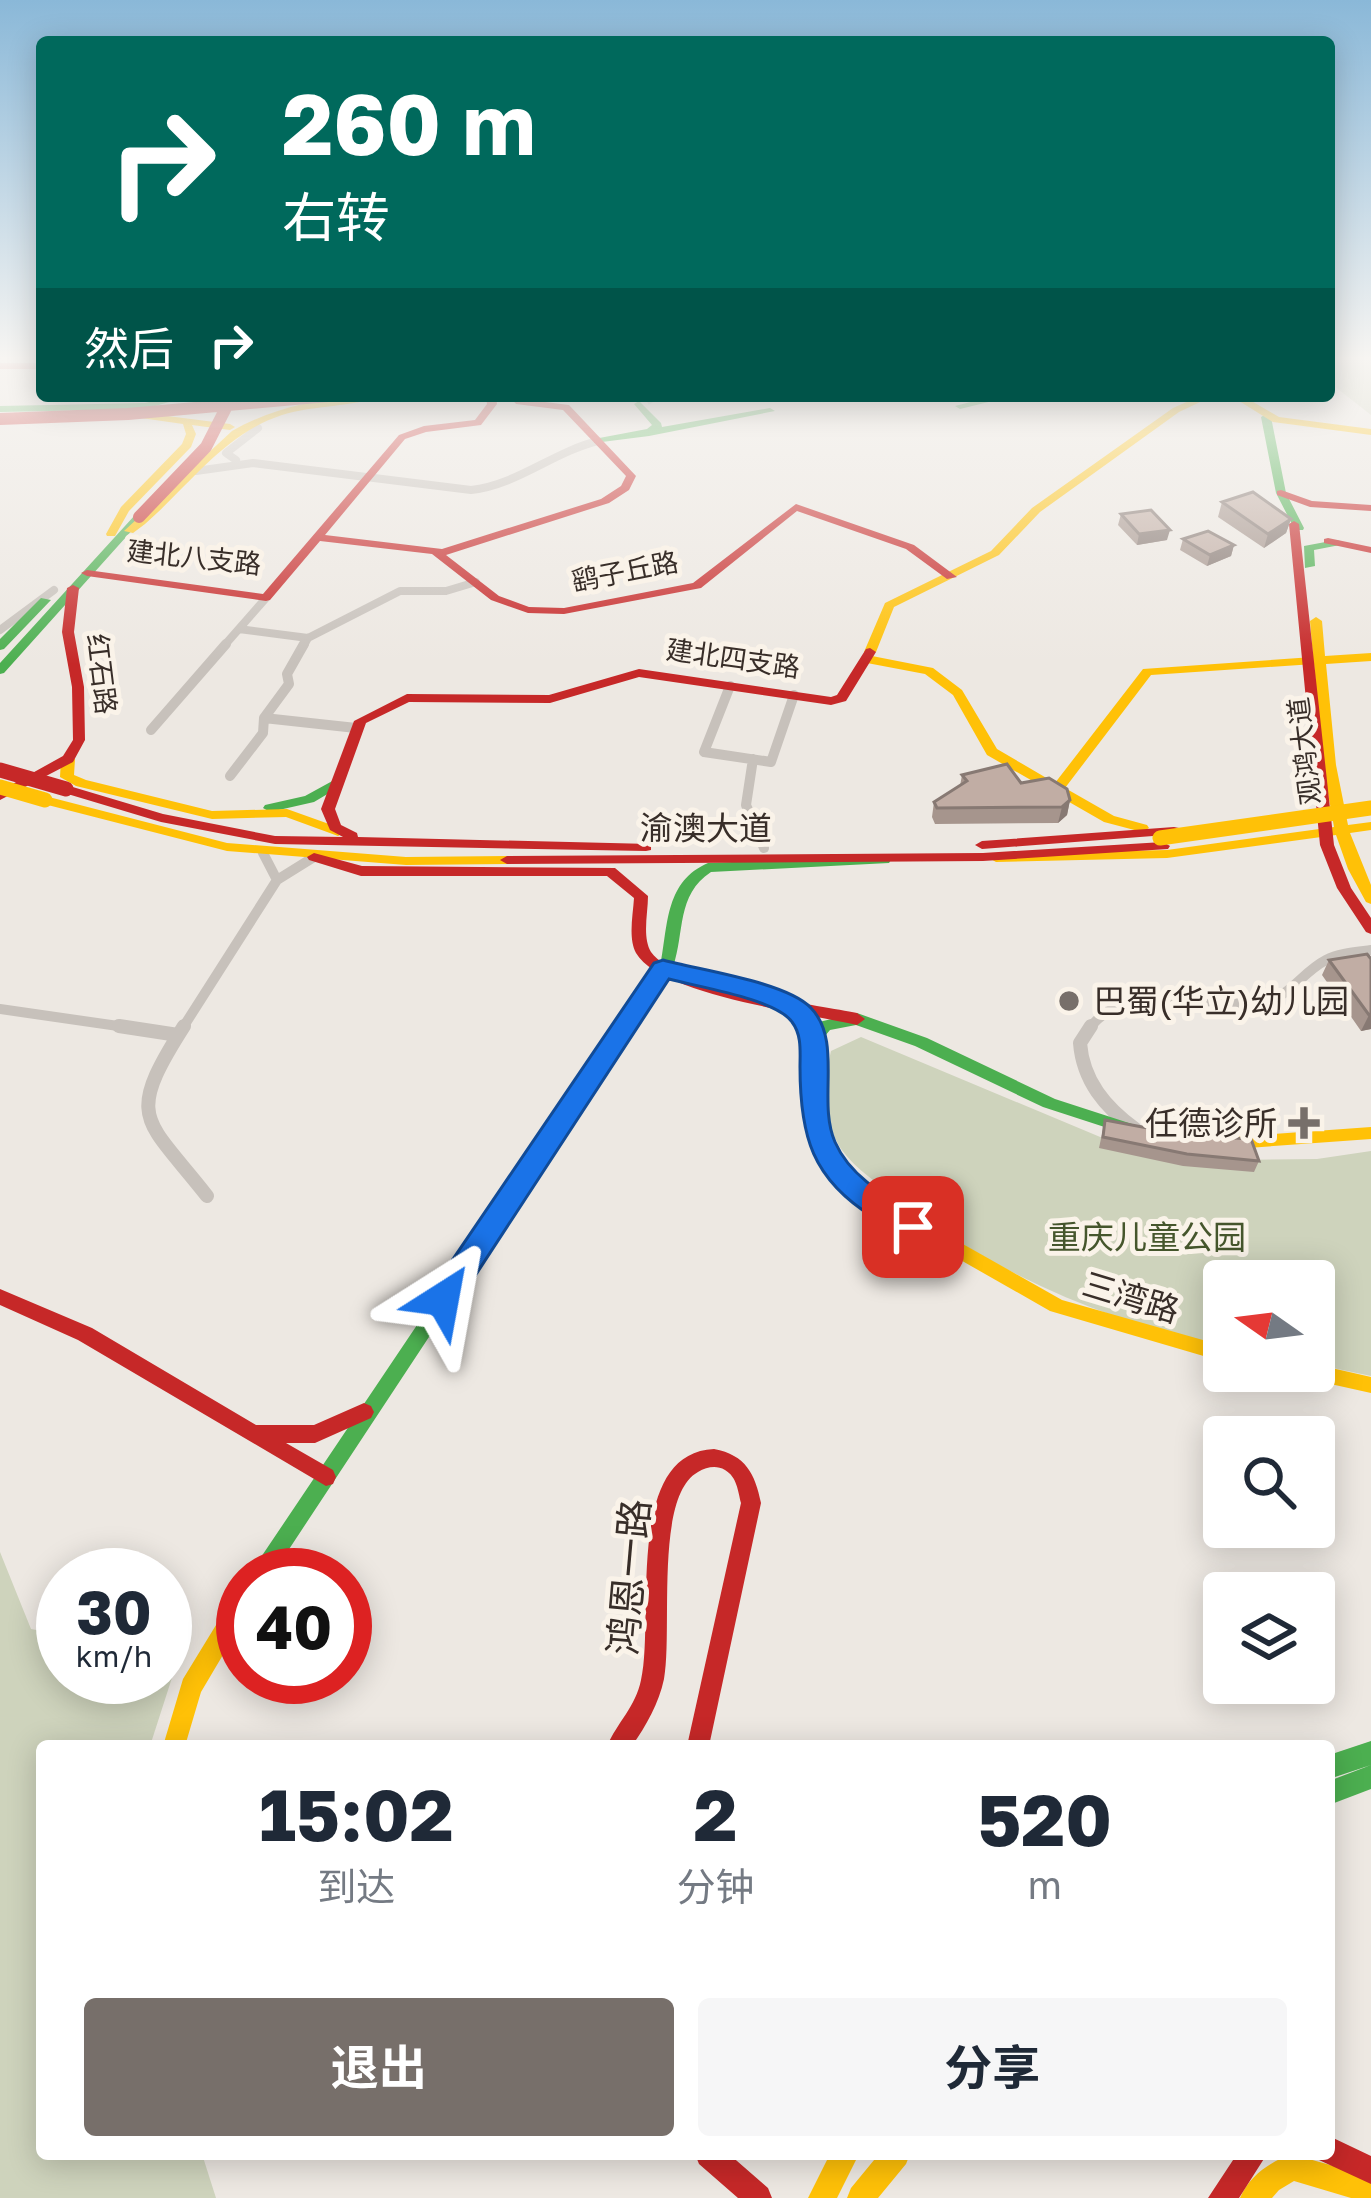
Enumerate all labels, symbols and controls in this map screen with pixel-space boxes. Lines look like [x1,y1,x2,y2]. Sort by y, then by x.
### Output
text: 260 m [282,73,536,173]
icon: right [84,84,240,240]
text: 右转 [282,184,390,249]
icon: right [198,312,264,378]
text: 然后 [84,321,174,375]
street label: 建北八支路 [125,534,263,580]
street label: 鹞子丘路 [569,545,681,597]
street label: 红石路 [81,632,123,716]
street label: 建北四支路 [664,633,802,683]
street label: 观鸿大道 [1282,696,1326,807]
street label: 渝澳大道 [640,808,772,847]
place label: 巴蜀(华立)幼儿园 [1093,981,1349,1020]
marker: 巴蜀(华立)幼儿园 [1056,988,1082,1014]
place label: 任德诊所 [1145,1103,1277,1142]
marker: 任德诊所 [1288,1107,1320,1139]
pin [862,1176,964,1278]
icon: arrive [880,1194,946,1260]
park label: 重庆儿童公园 [1048,1217,1246,1256]
position arrow [380,1236,506,1362]
north arrow [1203,1260,1335,1392]
map controls [1203,1260,1335,1704]
street label: 三湾路 [1078,1263,1184,1330]
button: search [1203,1416,1335,1548]
street label: 鸿恩一路 [598,1497,659,1657]
speed limit sign: 40 [216,1548,372,1704]
button: layers [1203,1572,1335,1704]
text: 30 [76,1575,152,1647]
text: km/h [76,1638,152,1674]
text: 15:02 [259,1770,454,1857]
text: 2 [694,1770,738,1857]
text: 520 [977,1775,1112,1862]
text: m [1028,1861,1062,1908]
text: 到达 [317,1863,395,1910]
text: 分钟 [677,1863,755,1910]
button: 退出 [84,1998,674,2136]
button: 分享 [698,1998,1287,2136]

